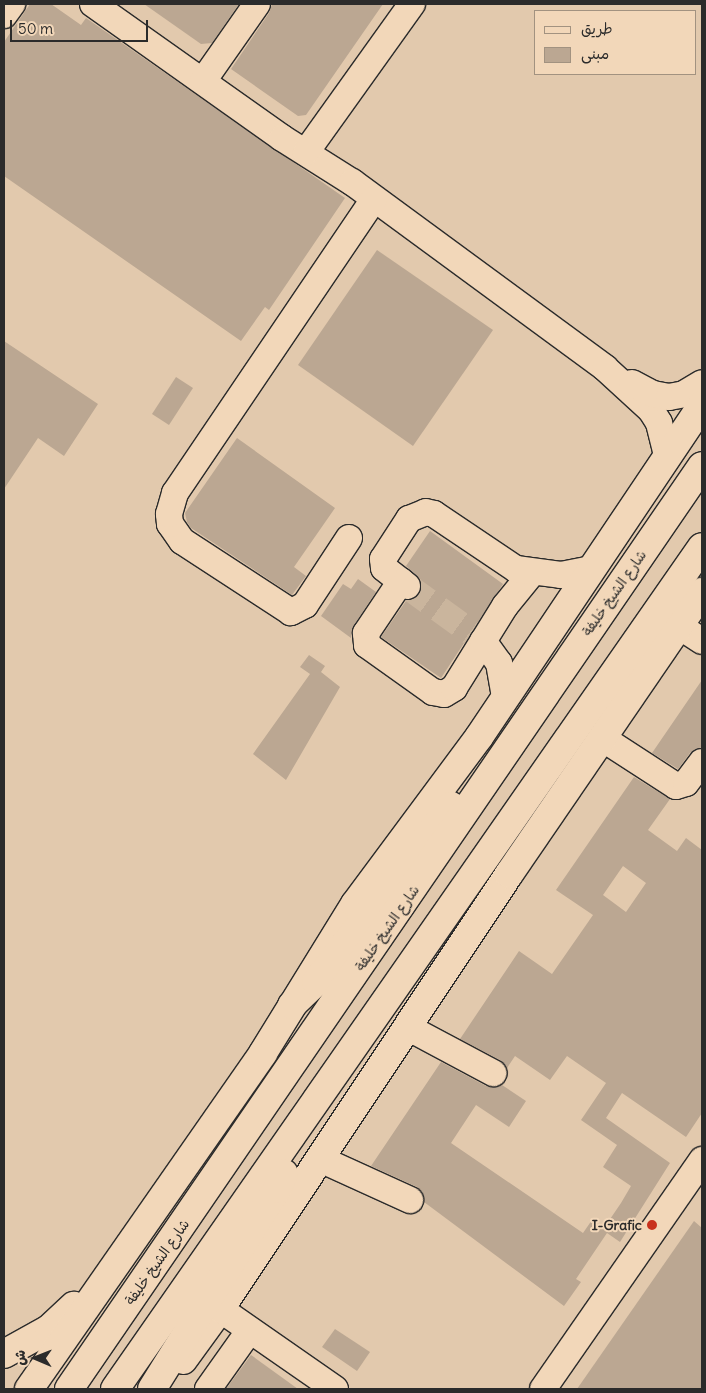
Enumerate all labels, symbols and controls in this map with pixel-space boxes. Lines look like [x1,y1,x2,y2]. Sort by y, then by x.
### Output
scale bar [12,10,150,42]
legend [534,10,696,75]
text: 50 m [18,19,53,38]
text: طريق [581,19,613,38]
text: مبنى [581,44,609,63]
street label: شارع الشيخ خليفة [578,547,650,639]
street label: شارع الشيخ خليفة [351,882,423,974]
street label: شارع الشيخ خليفة [121,1216,193,1308]
place label: I-Grafic [592,1217,642,1233]
marker: I-Grafic [646,1219,658,1231]
north arrow [10,1333,60,1383]
text: ش [11,1350,29,1366]

